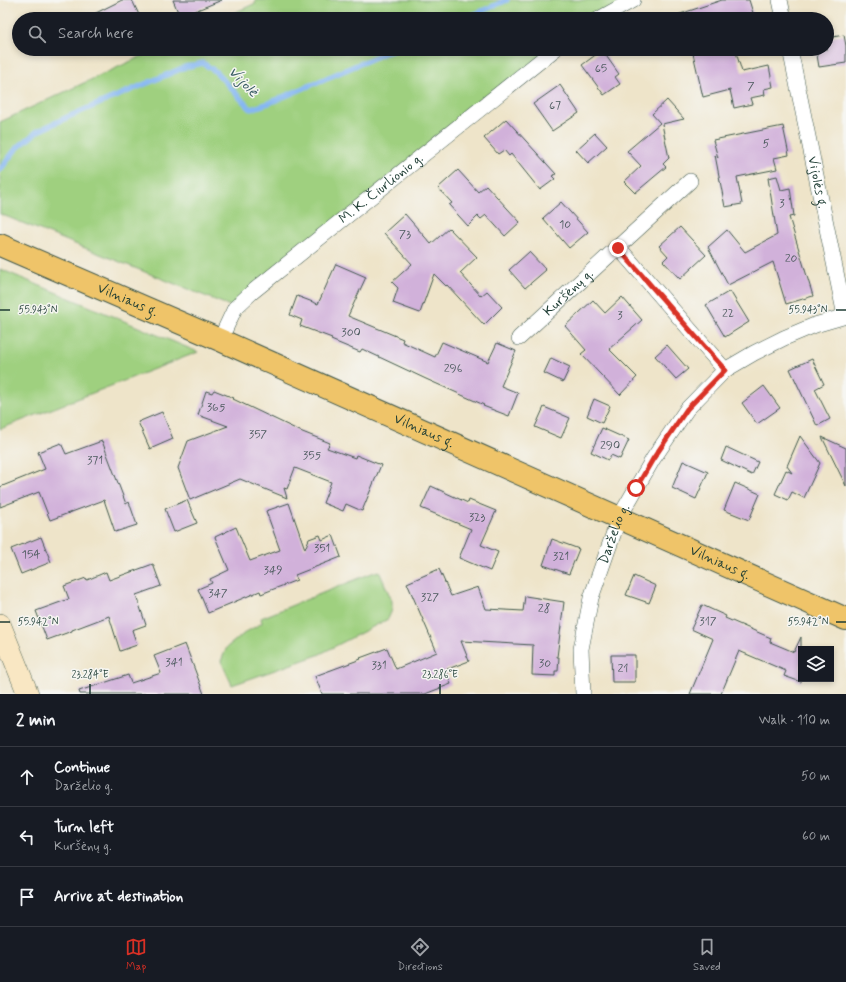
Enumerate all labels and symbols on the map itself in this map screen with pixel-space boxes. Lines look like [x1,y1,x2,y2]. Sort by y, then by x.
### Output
house number: 65 [595,61,607,77]
water label: Vijolė [223,62,263,102]
house number: 7 [747,79,755,95]
house number: 67 [549,98,561,114]
house number: 5 [762,136,770,152]
street label: M. K. Čiurlionio g. [335,149,427,228]
street label: Vijolės g. [803,155,832,210]
house number: 3 [779,196,785,212]
house number: 10 [559,217,571,233]
house number: 73 [399,227,411,243]
route end [609,239,627,257]
house number: 20 [785,251,798,267]
street label: Kuršėnų g. [539,265,597,320]
street label: Vilniaus g. [95,279,161,322]
text: 55.943°N [19,303,58,317]
text: 55.943°N [789,303,828,317]
house number: 22 [722,306,734,322]
house number: 3 [617,308,623,324]
house number: 300 [341,325,361,341]
house number: 296 [444,361,463,377]
house number: 365 [207,400,226,416]
street label: Vilniaus g. [391,410,457,453]
house number: 357 [249,427,268,443]
house number: 290 [600,438,620,454]
house number: 355 [303,448,322,464]
house number: 371 [87,453,103,469]
route start [627,479,645,497]
street label: Darželio g. [594,500,634,567]
house number: 323 [469,510,485,526]
house number: 351 [314,541,330,557]
street label: Vilniaus g. [687,542,753,585]
house number: 154 [22,547,40,563]
house number: 321 [553,549,569,565]
house number: 349 [263,563,283,579]
house number: 347 [208,586,228,602]
house number: 327 [421,590,440,606]
house number: 28 [538,601,550,617]
house number: 317 [699,614,717,630]
text: 55.942°N [18,615,59,629]
text: 55.942°N [788,615,829,629]
house number: 341 [165,655,183,671]
house number: 30 [539,656,551,672]
house number: 331 [371,658,387,674]
house number: 21 [617,661,629,677]
text: 23.284°E [72,668,109,682]
text: 23.286°E [422,668,458,682]

